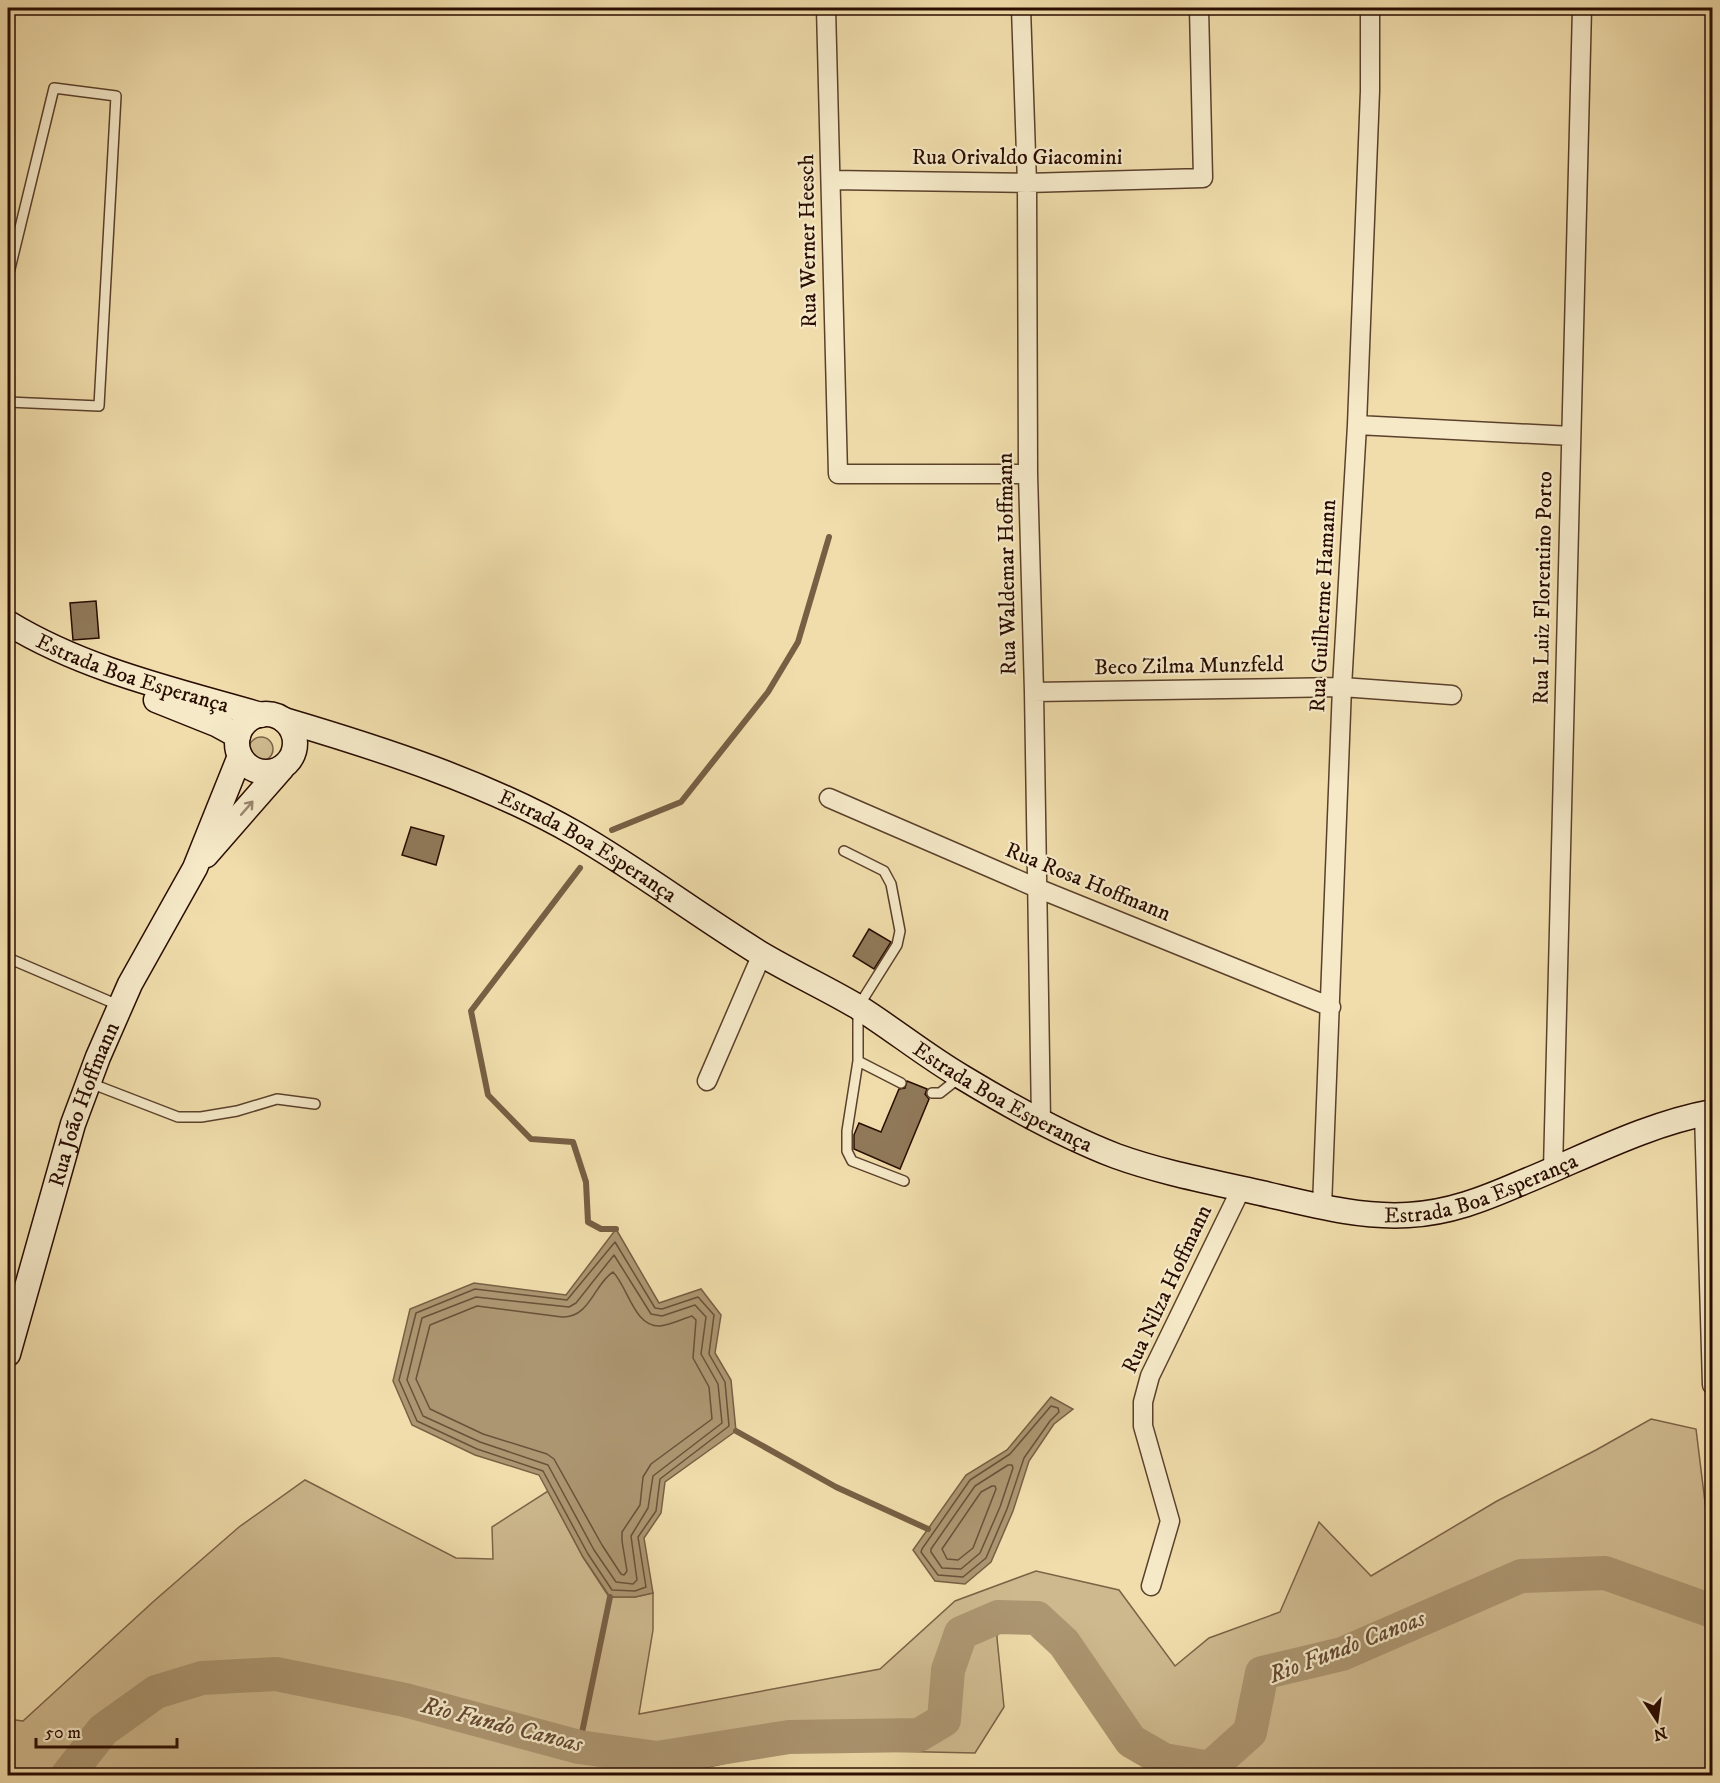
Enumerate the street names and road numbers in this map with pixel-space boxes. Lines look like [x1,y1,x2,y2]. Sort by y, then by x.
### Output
street label: Rua Orivaldo Giacomini [912,144,1122,171]
street label: Rua Werner Heesch [793,153,823,328]
street label: Rua Waldemar Hoffmann [992,452,1022,676]
street label: Rua Luiz Florentino Porto [1527,471,1559,705]
street label: Rua Guilherme Hamann [1304,498,1342,713]
street label: Estrada Boa Esperança [32,627,233,719]
street label: Beco Zilma Munzfeld [1094,651,1284,681]
street label: Estrada Boa Esperança [494,783,683,909]
street label: Rua Rosa Hoffmann [1001,837,1175,928]
street label: Rua João Hoffmann [42,1017,125,1190]
street label: Estrada Boa Esperança [908,1035,1097,1158]
street label: Estrada Boa Esperança [1384,1147,1582,1229]
street label: Rua Nilza Hoffmann [1116,1200,1218,1377]

